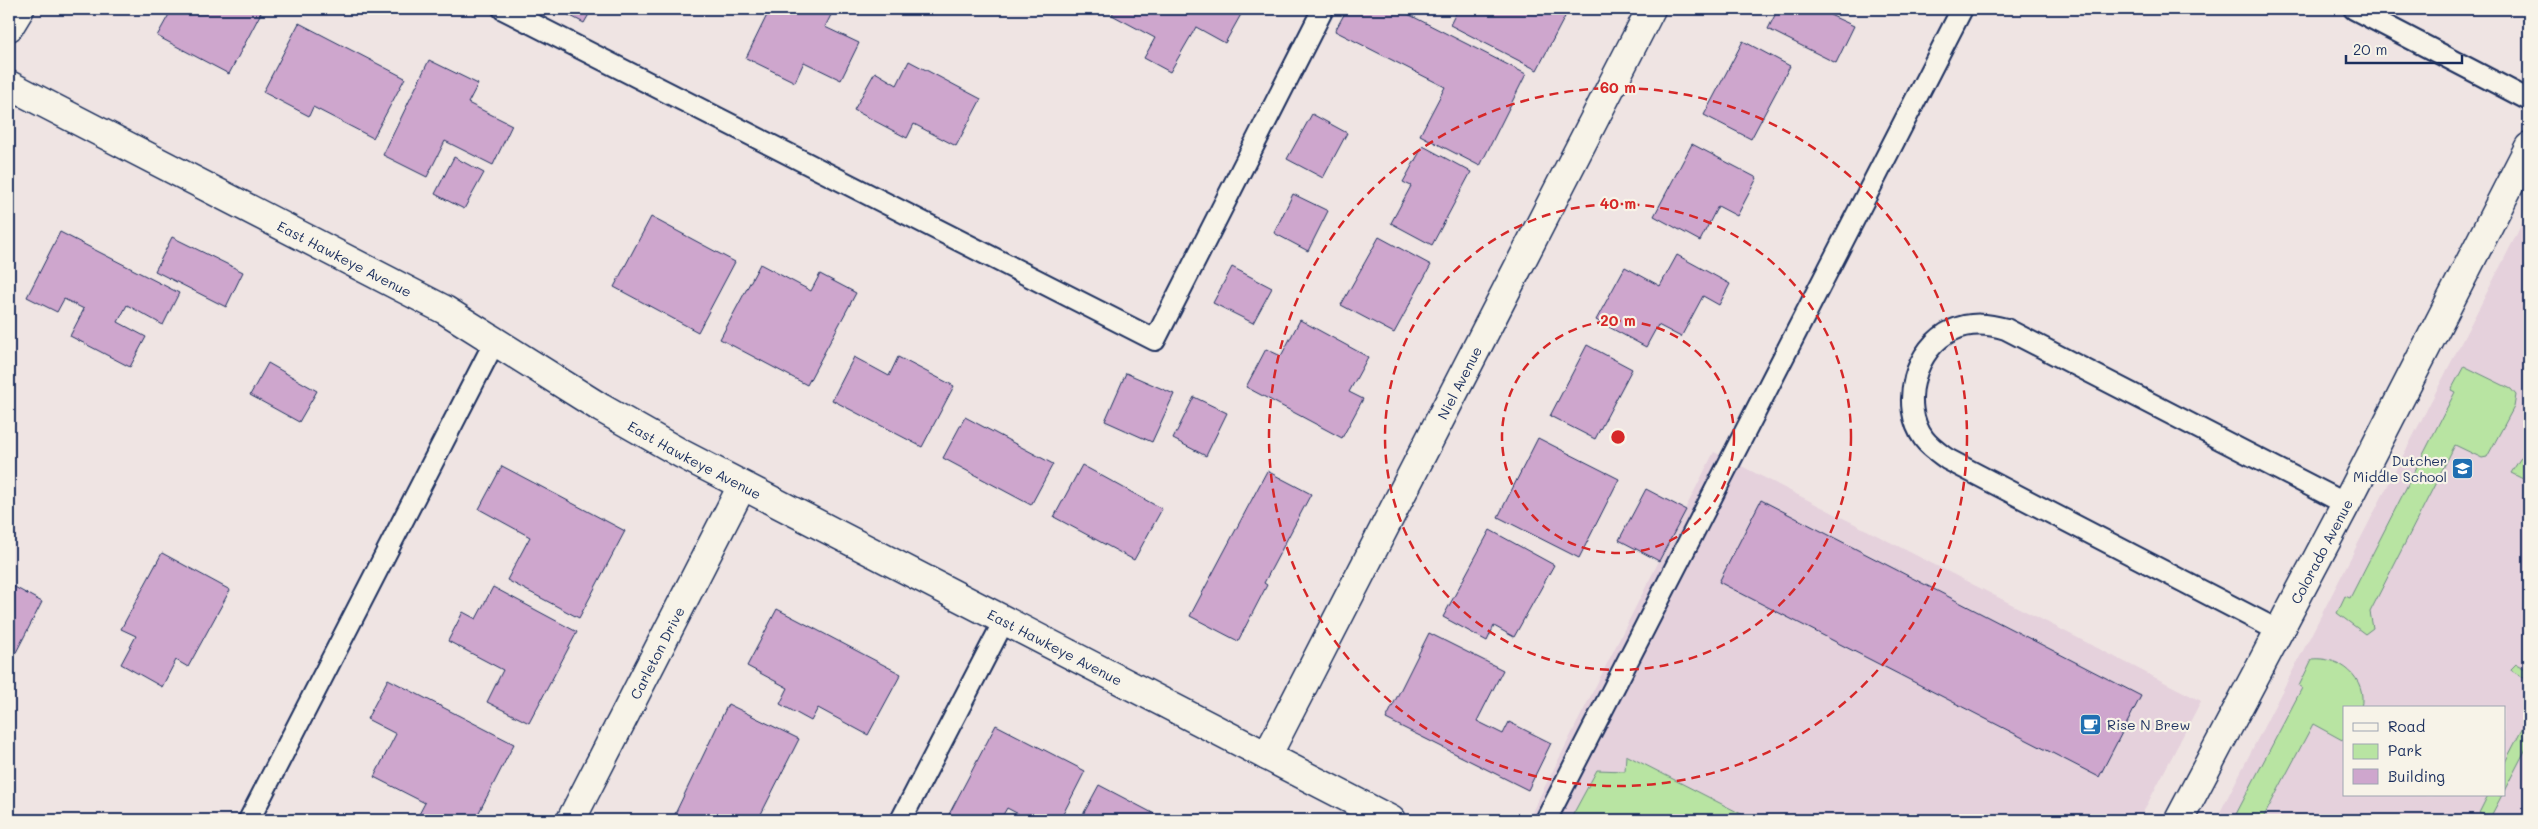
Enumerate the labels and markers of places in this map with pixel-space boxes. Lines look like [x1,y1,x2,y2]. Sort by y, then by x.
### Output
centre of rings [1609,428,1627,446]
place label: Dutcher Middle School [2353,451,2447,486]
school or university icon: Dutcher Middle School [2451,456,2475,480]
cafe icon: Rise N Brew [2079,712,2103,736]
place label: Rise N Brew [2107,715,2190,734]

